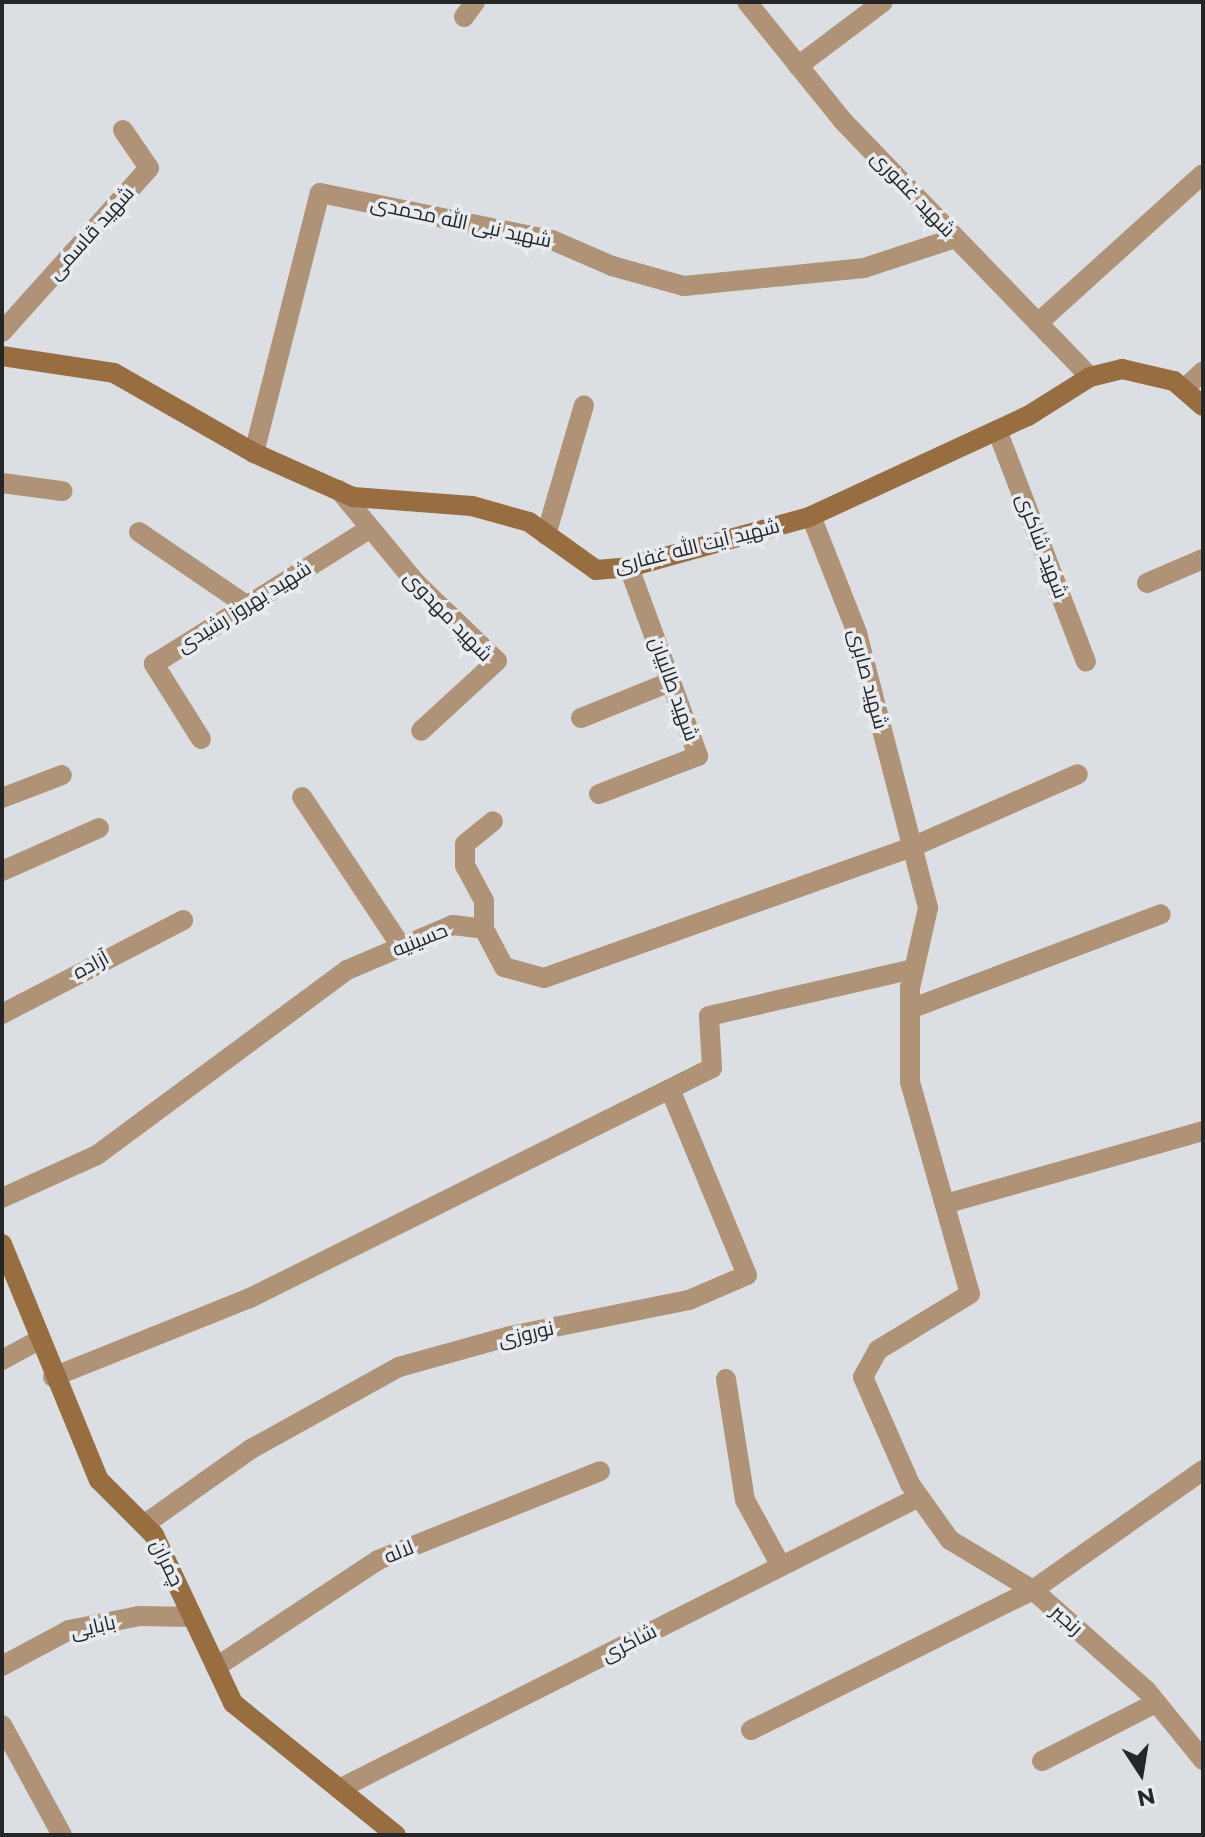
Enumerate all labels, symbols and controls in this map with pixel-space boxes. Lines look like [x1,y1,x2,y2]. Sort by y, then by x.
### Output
street label: شهید غفوری [866,146,960,242]
street label: شهید قاسمی [43,181,139,285]
street label: شهید نبی الله محمدی [368,191,554,253]
street label: شهید شاکری [1011,490,1073,602]
street label: شهید آیت الله غفاری [612,514,782,578]
street label: شهید بهروز رشیدی [172,556,316,658]
street label: شهید مهدوی [399,566,497,666]
street label: شهید صابری [843,626,893,732]
street label: شهید طالبیان [644,634,704,744]
street label: حسینیه [389,918,451,962]
street label: آزاده [69,946,113,984]
street label: نوروزی [496,1316,556,1352]
street label: لاله [381,1535,417,1569]
street label: چمران [145,1536,189,1590]
street label: رنجبر [1046,1600,1088,1640]
street label: بابایی [68,1610,118,1644]
street label: شاکری [597,1619,661,1667]
north arrow [1101,1733,1181,1813]
text: N [1135,1782,1158,1812]

